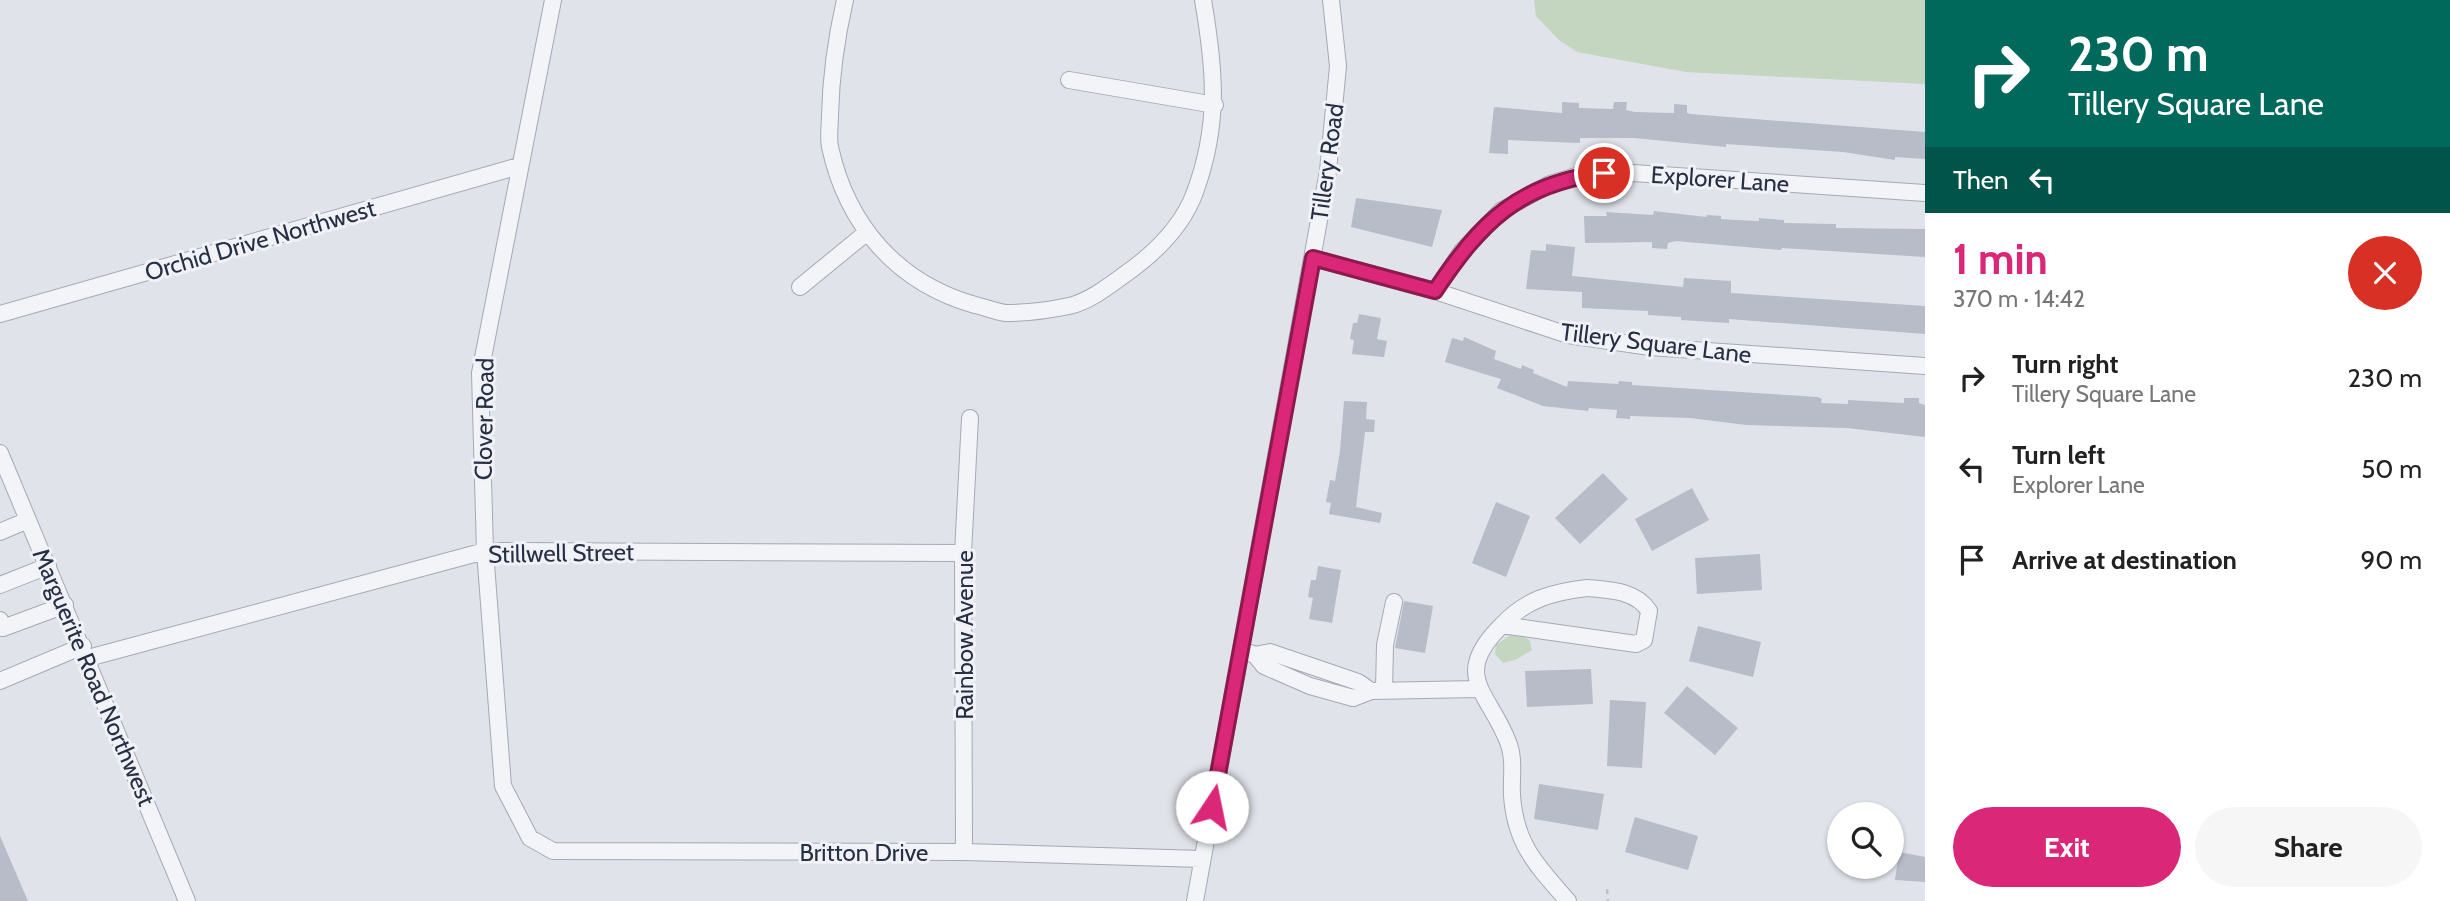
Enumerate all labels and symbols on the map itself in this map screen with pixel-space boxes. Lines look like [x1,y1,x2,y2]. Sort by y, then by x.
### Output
street label: Tillery Road [1304,101,1350,223]
pin [1574,143,1634,203]
street label: Explorer Lane [1650,160,1790,198]
street label: Orchid Drive Northwest [141,193,379,287]
street label: Tillery Square Lane [1559,317,1753,369]
street label: Clover Road [468,358,500,480]
street label: Stillwell Street [488,537,634,569]
street label: Marguerite Road Northwest [27,544,161,810]
street label: Rainbow Avenue [950,550,979,720]
position arrow [1175,770,1249,844]
street label: Britton Drive [800,838,928,867]

